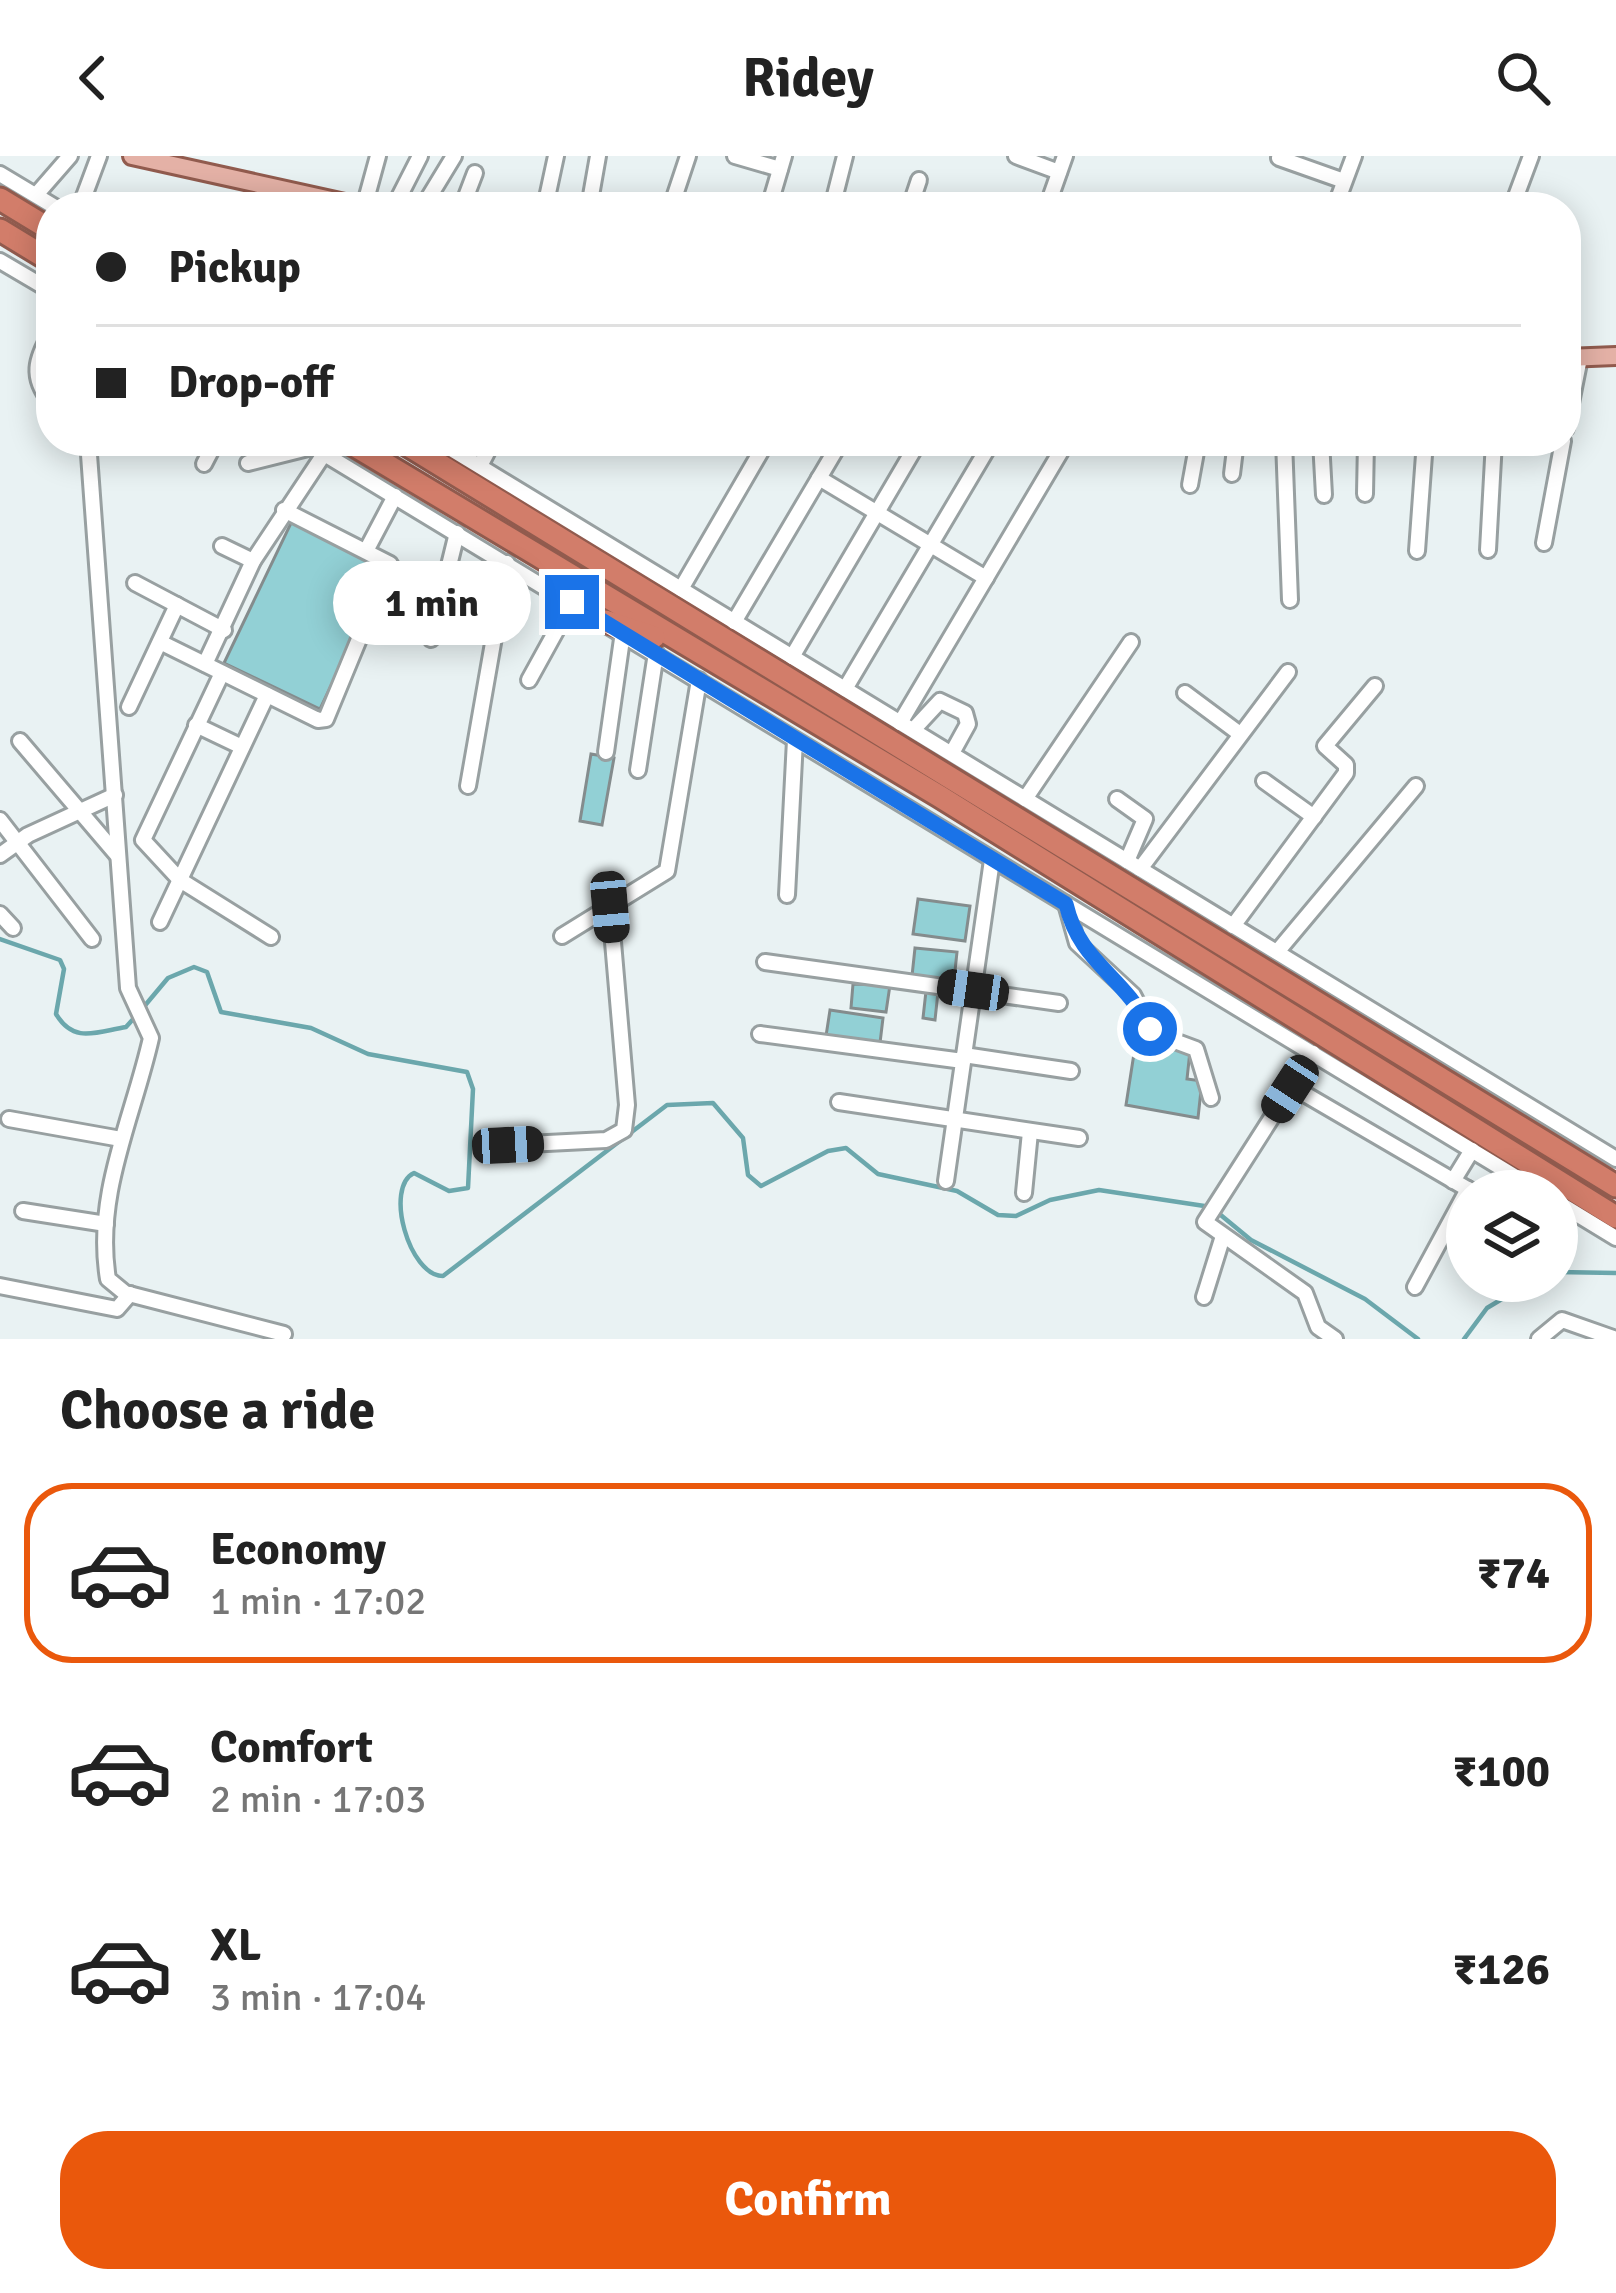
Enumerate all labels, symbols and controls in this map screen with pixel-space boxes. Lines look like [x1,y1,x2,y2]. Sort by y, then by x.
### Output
icon: back [60,45,126,111]
text: Ridey [742,45,874,112]
icon: search [1490,45,1556,111]
text: Pickup [168,240,301,295]
text: Drop-off [168,355,333,410]
callout: 1 min [332,560,530,644]
route end [545,575,599,629]
text: 1 min [385,579,479,627]
car [589,870,631,944]
car [935,967,1011,1013]
route start [1123,1002,1177,1056]
car [1255,1049,1325,1129]
car [471,1125,545,1165]
map controls [1446,1170,1578,1302]
button: layers [1446,1170,1578,1302]
text: Choose a ride [60,1377,375,1444]
icon: car [66,1519,174,1627]
text: Economy [210,1522,386,1577]
text: ₹74 [1477,1546,1550,1601]
text: 1 min · 17:02 [210,1577,426,1625]
icon: car [66,1717,174,1825]
text: Comfort [210,1720,373,1775]
text: ₹100 [1453,1744,1550,1799]
text: 2 min · 17:03 [210,1775,426,1823]
icon: car [66,1915,174,2023]
text: XL [210,1918,261,1973]
text: ₹126 [1453,1942,1550,1997]
text: 3 min · 17:04 [210,1973,426,2021]
button: Confirm [60,2131,1556,2269]

